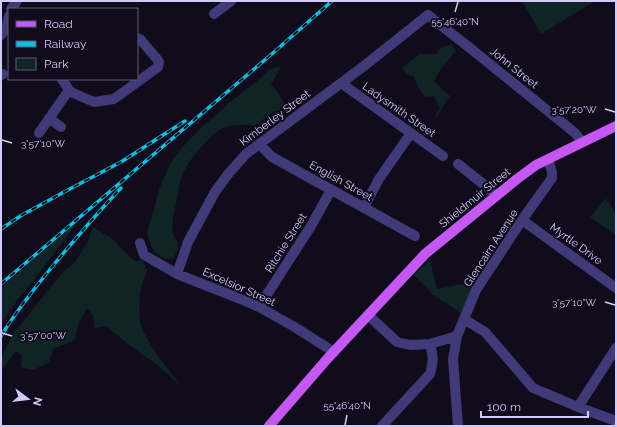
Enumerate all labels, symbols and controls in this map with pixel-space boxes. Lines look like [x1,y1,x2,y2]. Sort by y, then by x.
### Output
legend [8,8,138,80]
text: 55°46'40"N [431,16,479,27]
text: Road [44,17,73,31]
text: Railway [44,37,87,51]
street label: John Street [487,45,541,91]
text: Park [44,57,69,71]
street label: Ladysmith Street [360,80,438,140]
street label: Kimberley Street [237,87,313,149]
text: 3°57'20"W [552,104,597,115]
text: 3°57'10"W [21,138,66,149]
street label: English Street [307,158,375,204]
street label: Shieldmuir Street [437,165,513,231]
street label: Glencairn Avenue [461,206,521,289]
street label: Ritchie Street [263,211,310,275]
street label: Myrtle Drive [547,221,605,268]
street label: Excelsior Street [200,265,278,309]
text: 3°57'10"W [552,297,597,308]
text: 3°57'00"W [20,330,66,341]
north arrow [8,379,48,419]
scale bar [481,393,588,419]
text: N [30,396,45,407]
text: 55°46'40"N [323,400,371,411]
text: 100 m [487,400,521,414]

